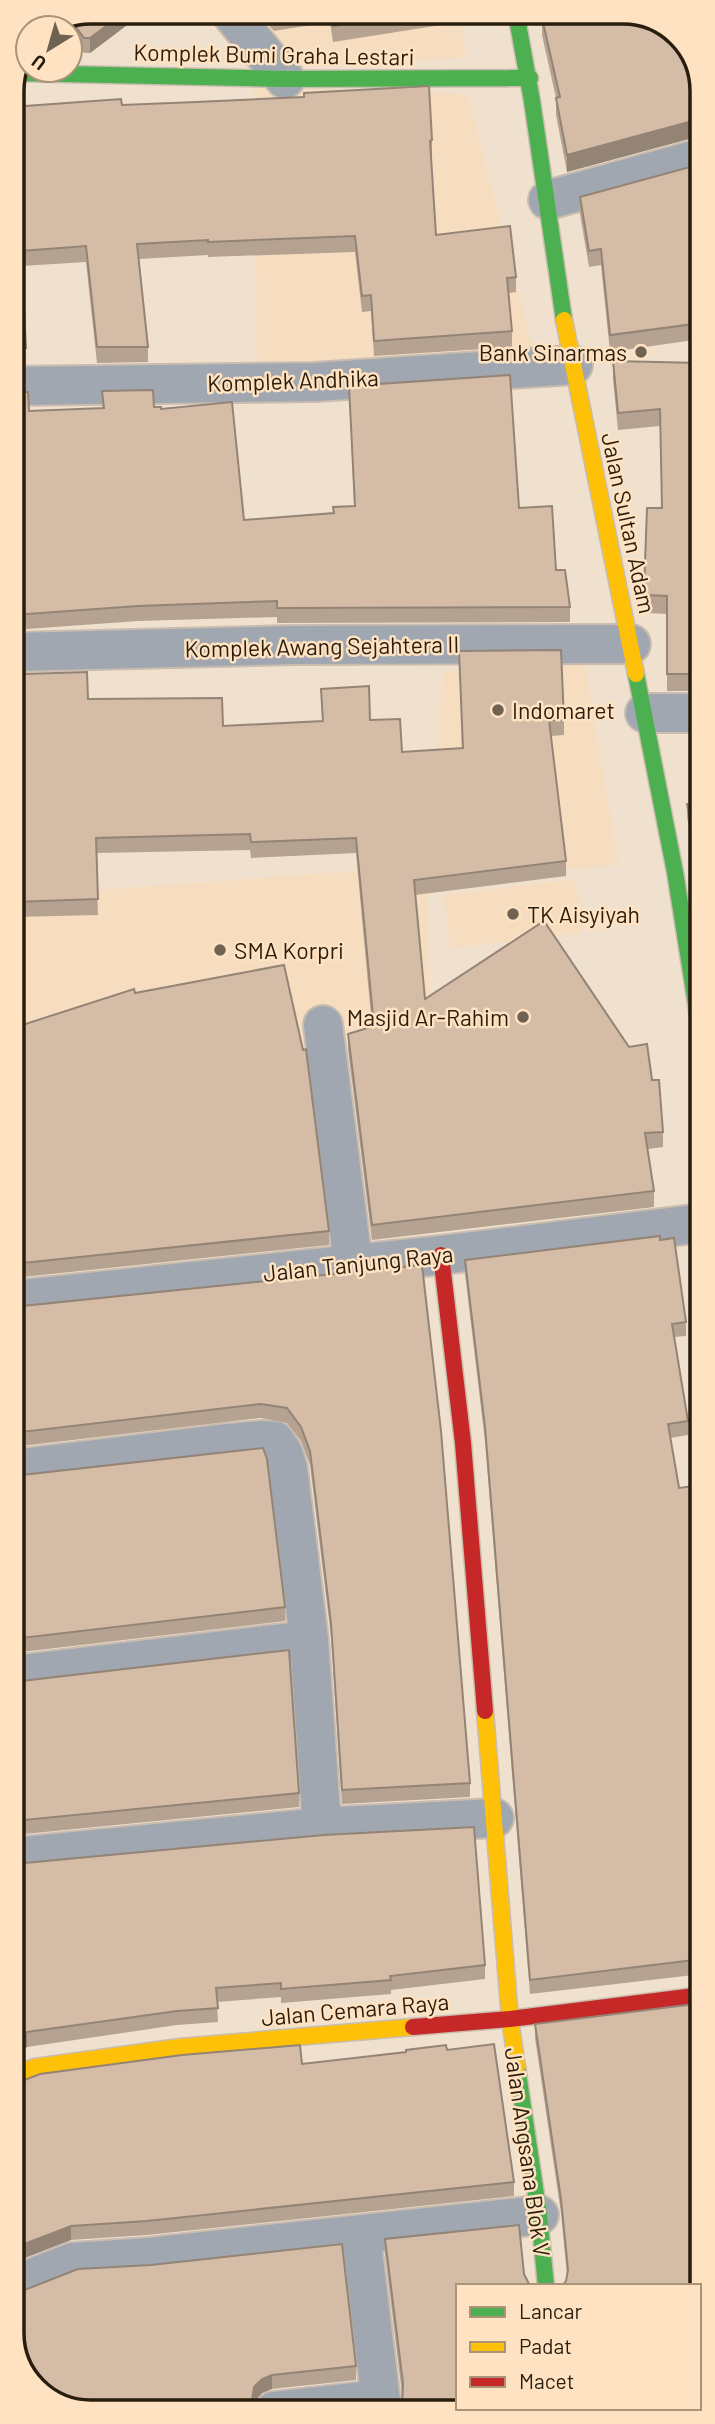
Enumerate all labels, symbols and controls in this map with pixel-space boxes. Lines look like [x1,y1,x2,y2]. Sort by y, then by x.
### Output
north arrow [14,14,84,84]
street label: Komplek Bumi Graha Lestari [133,38,415,70]
text: U [27,50,50,76]
place label: Bank Sinarmas [479,338,627,366]
marker: Bank Sinarmas [633,344,649,360]
street label: Komplek Andhika [207,363,379,397]
street label: Jalan Sultan Adam [596,430,662,616]
street label: Komplek Awang Sejahtera II [184,630,460,662]
place label: Indomaret [512,696,615,724]
marker: Indomaret [490,702,506,718]
place label: TK Aisyiyah [527,900,640,928]
marker: TK Aisyiyah [505,906,521,922]
place label: SMA Korpri [234,936,344,964]
marker: SMA Korpri [212,942,228,958]
place label: Masjid Ar-Rahim [347,1003,509,1031]
marker: Masjid Ar-Rahim [515,1009,531,1025]
street label: Jalan Tanjung Raya [262,1239,454,1287]
street label: Jalan Cemara Raya [260,1987,450,2031]
street label: Jalan Angsana Blok V [499,2046,557,2258]
legend [456,2284,701,2410]
text: Lancar [519,2298,582,2323]
text: Padat [519,2333,572,2358]
text: Macet [519,2368,574,2393]

